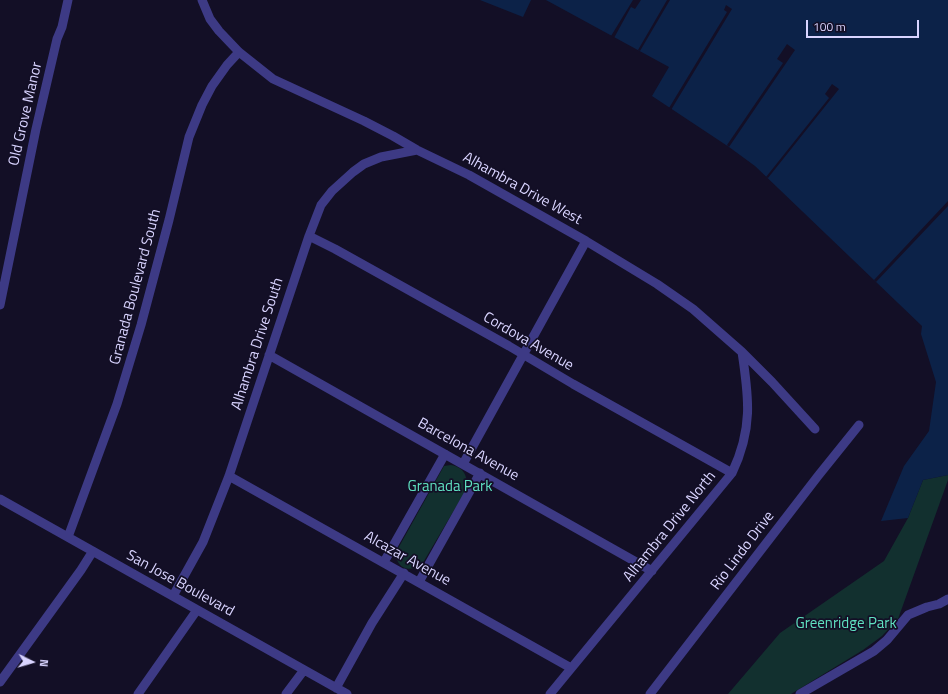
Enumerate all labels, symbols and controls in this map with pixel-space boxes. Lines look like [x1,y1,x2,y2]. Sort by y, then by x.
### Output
scale bar [808,12,921,38]
text: 100 m [813,17,846,36]
street label: Old Grove Manor [5,60,47,168]
street label: Alhambra Drive West [459,149,585,229]
street label: Granada Boulevard South [107,207,165,367]
street label: Alhambra Drive South [228,276,288,412]
street label: Cordova Avenue [480,309,576,375]
street label: Barcelona Avenue [414,415,522,485]
street label: Alhambra Drive North [620,468,720,586]
park label: Granada Park [408,478,492,496]
street label: Rio Lindo Drive [707,508,779,594]
street label: Alcazar Avenue [361,528,453,590]
street label: San Jose Boulevard [123,547,237,621]
park label: Greenridge Park [795,615,897,633]
north arrow [12,642,52,682]
text: N [36,659,52,668]

